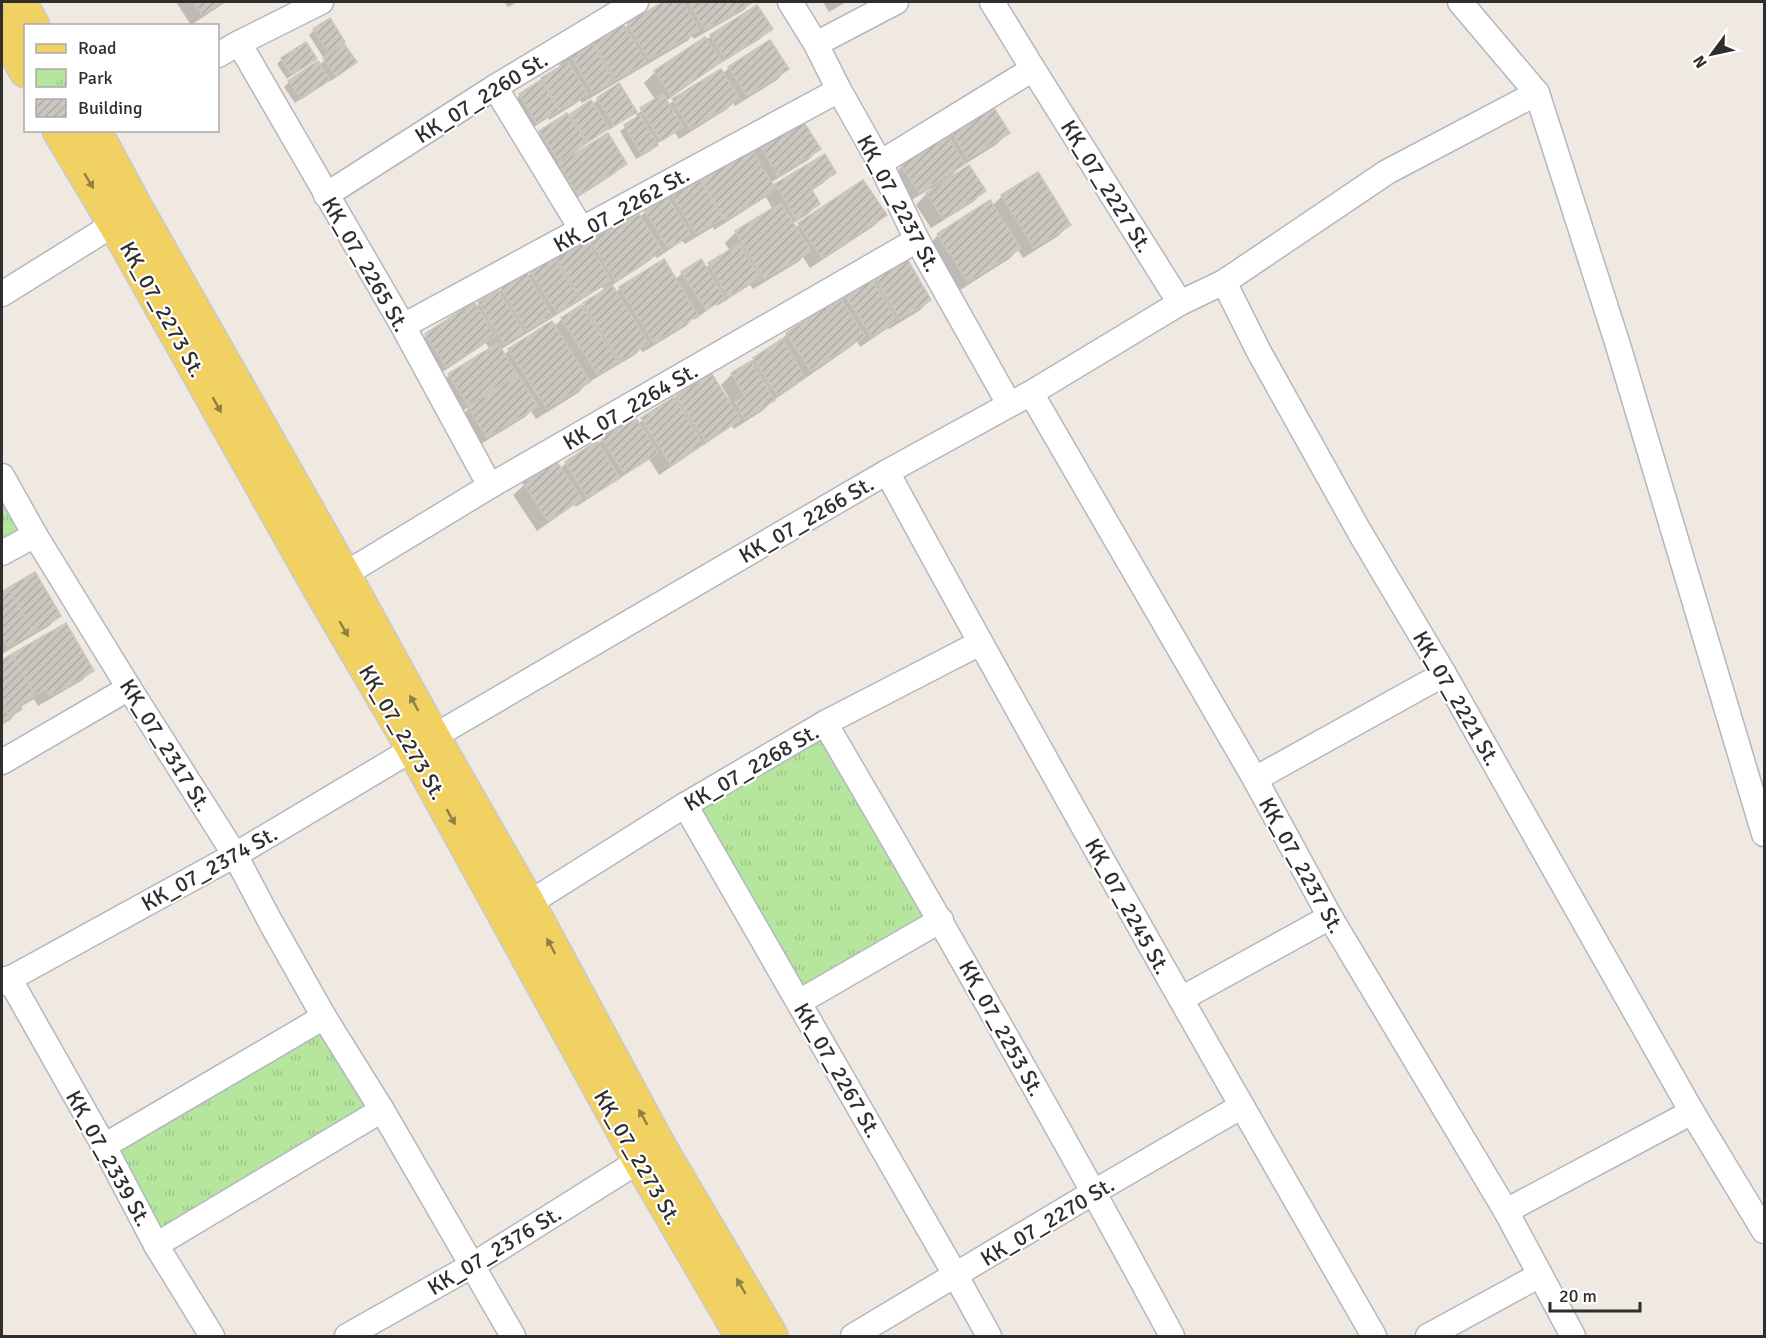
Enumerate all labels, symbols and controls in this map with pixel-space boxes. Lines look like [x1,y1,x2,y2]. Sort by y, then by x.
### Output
legend [24,24,219,132]
north arrow [1682,24,1742,84]
text: Road [78,37,117,59]
street label: KK_07_2260 St. [410,46,553,149]
text: N [1689,52,1712,72]
text: Park [78,67,113,89]
text: Building [78,97,142,119]
street label: KK_07_2227 St. [1055,115,1158,258]
street label: KK_07_2237 St. [851,130,946,276]
street label: KK_07_2262 St. [549,161,694,258]
one-way arrow [84,173,94,190]
street label: KK_07_2265 St. [316,192,415,337]
street label: KK_07_2273 St. [114,237,211,382]
street label: KK_07_2264 St. [558,357,703,456]
one-way arrow [212,397,222,414]
street label: KK_07_2266 St. [734,470,879,569]
one-way arrow [339,621,349,638]
street label: KK_07_2221 St. [1407,626,1506,771]
street label: KK_07_2273 St. [353,660,452,805]
street label: KK_07_2317 St. [114,674,217,817]
one-way arrow [409,694,419,711]
street label: KK_07_2268 St. [679,718,824,817]
street label: KK_07_2237 St. [1253,793,1350,938]
one-way arrow [446,809,456,826]
street label: KK_07_2374 St. [137,820,282,917]
street label: KK_07_2245 St. [1079,834,1176,979]
one-way arrow [546,937,556,954]
street label: KK_07_2253 St. [953,956,1050,1101]
street label: KK_07_2267 St. [788,998,887,1143]
street label: KK_07_2273 St. [588,1085,687,1230]
street label: KK_07_2339 St. [60,1086,157,1231]
one-way arrow [638,1109,648,1126]
street label: KK_07_2270 St. [975,1171,1119,1272]
street label: KK_07_2376 St. [422,1200,566,1301]
scale bar [1550,1275,1640,1313]
one-way arrow [736,1277,746,1294]
text: 20 m [1559,1285,1597,1307]

